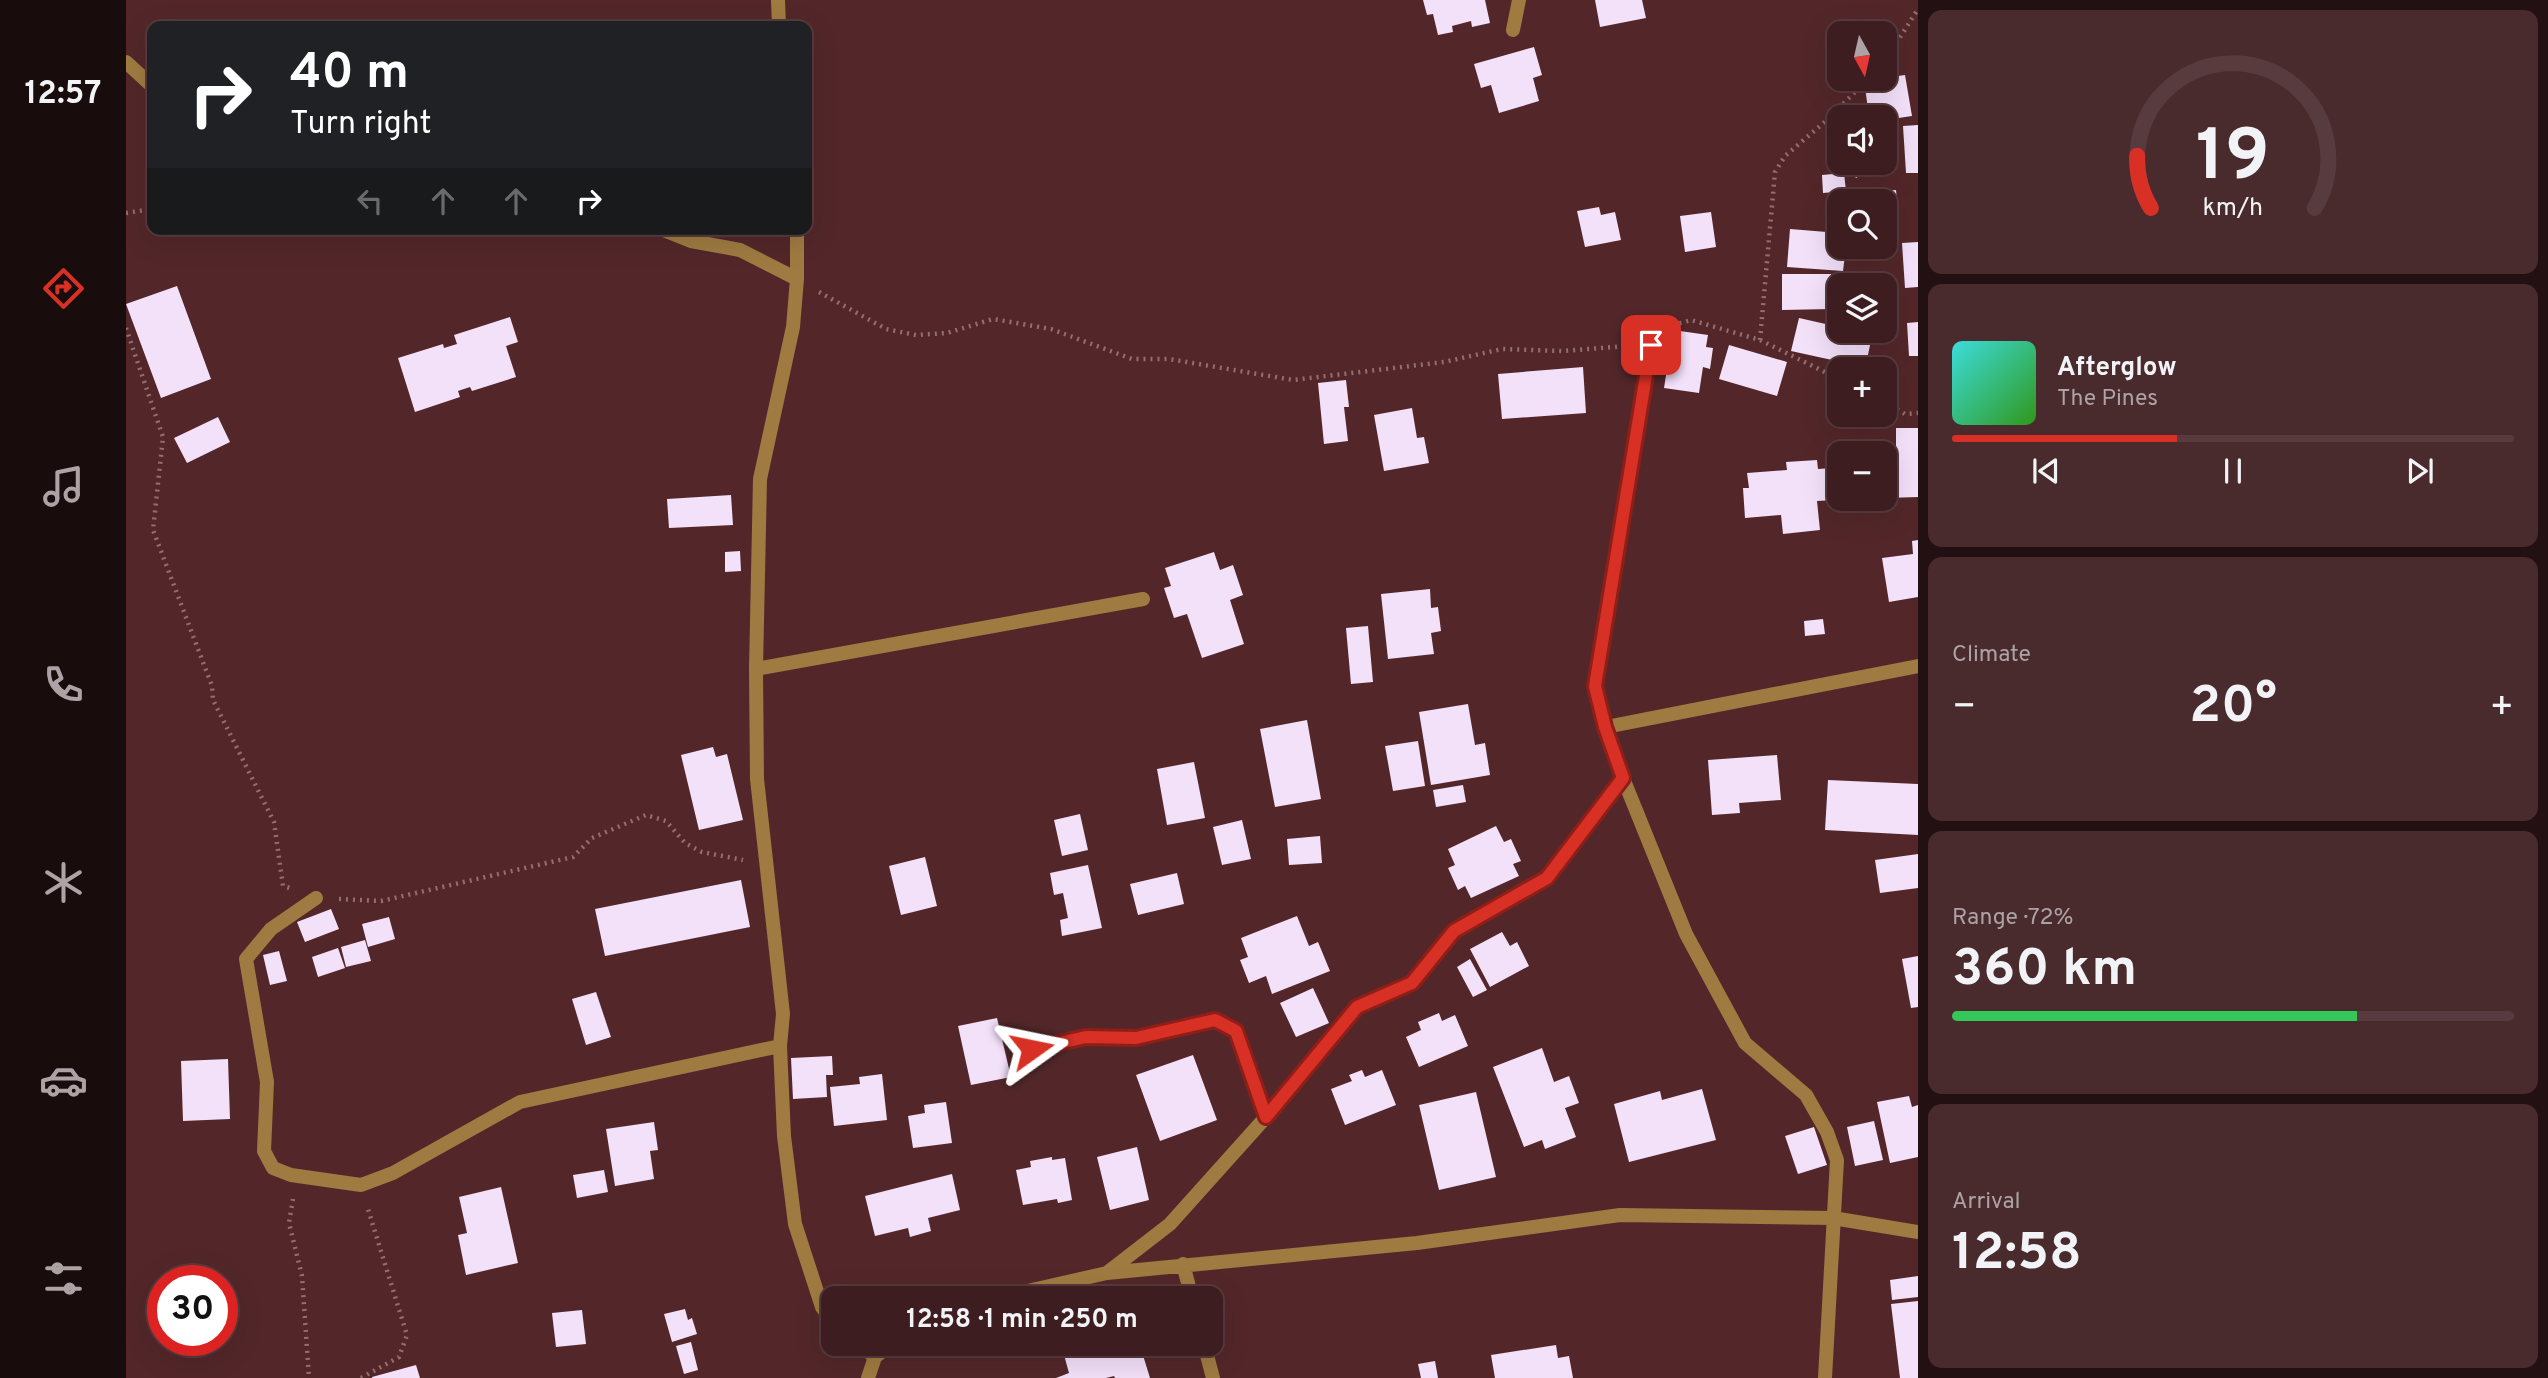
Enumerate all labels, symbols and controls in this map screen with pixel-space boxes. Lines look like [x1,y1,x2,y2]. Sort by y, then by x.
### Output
north arrow [1827,21,1897,91]
map controls [1827,21,1897,511]
text: 40 m [290,44,409,106]
icon: right [175,49,266,140]
text: 12:57 [25,75,101,115]
text: Turn right [290,105,432,145]
button: sound [1827,105,1897,175]
text: 19 [2196,114,2270,206]
icon: left [351,182,389,220]
icon: ahead [424,182,462,220]
icon: ahead [497,182,535,220]
icon: right [570,182,608,220]
button: search [1827,189,1897,259]
text: km/h [2203,193,2263,225]
icon: directions [39,264,88,313]
button: layers [1827,273,1897,343]
pin [1621,315,1681,375]
icon: arrive [1632,326,1670,364]
text: Afterglow [2057,352,2177,385]
button: + [1827,357,1897,427]
text: The Pines [2057,385,2158,414]
button: − [1827,441,1897,511]
icon: previous [2027,452,2065,490]
icon: pause [2214,452,2252,490]
icon: next [2401,452,2439,490]
icon: music [39,462,88,511]
text: Climate [1952,641,2031,670]
icon: phone [39,660,88,709]
text: 20° [2189,675,2277,741]
text: − [1952,684,1977,733]
text: + [2489,684,2514,733]
icon: climate [39,858,88,907]
text: Range · 72% [1952,904,2074,933]
text: 360 km [1952,938,2137,1004]
position arrow [995,1012,1069,1086]
icon: car [39,1056,88,1105]
text: Arrival [1952,1188,2021,1217]
text: 12:58 [1952,1222,2082,1288]
icon: filters [39,1254,88,1303]
speed limit sign: 30 [147,1265,238,1356]
text: 12:58 · 1 min · 250 m [906,1304,1138,1337]

